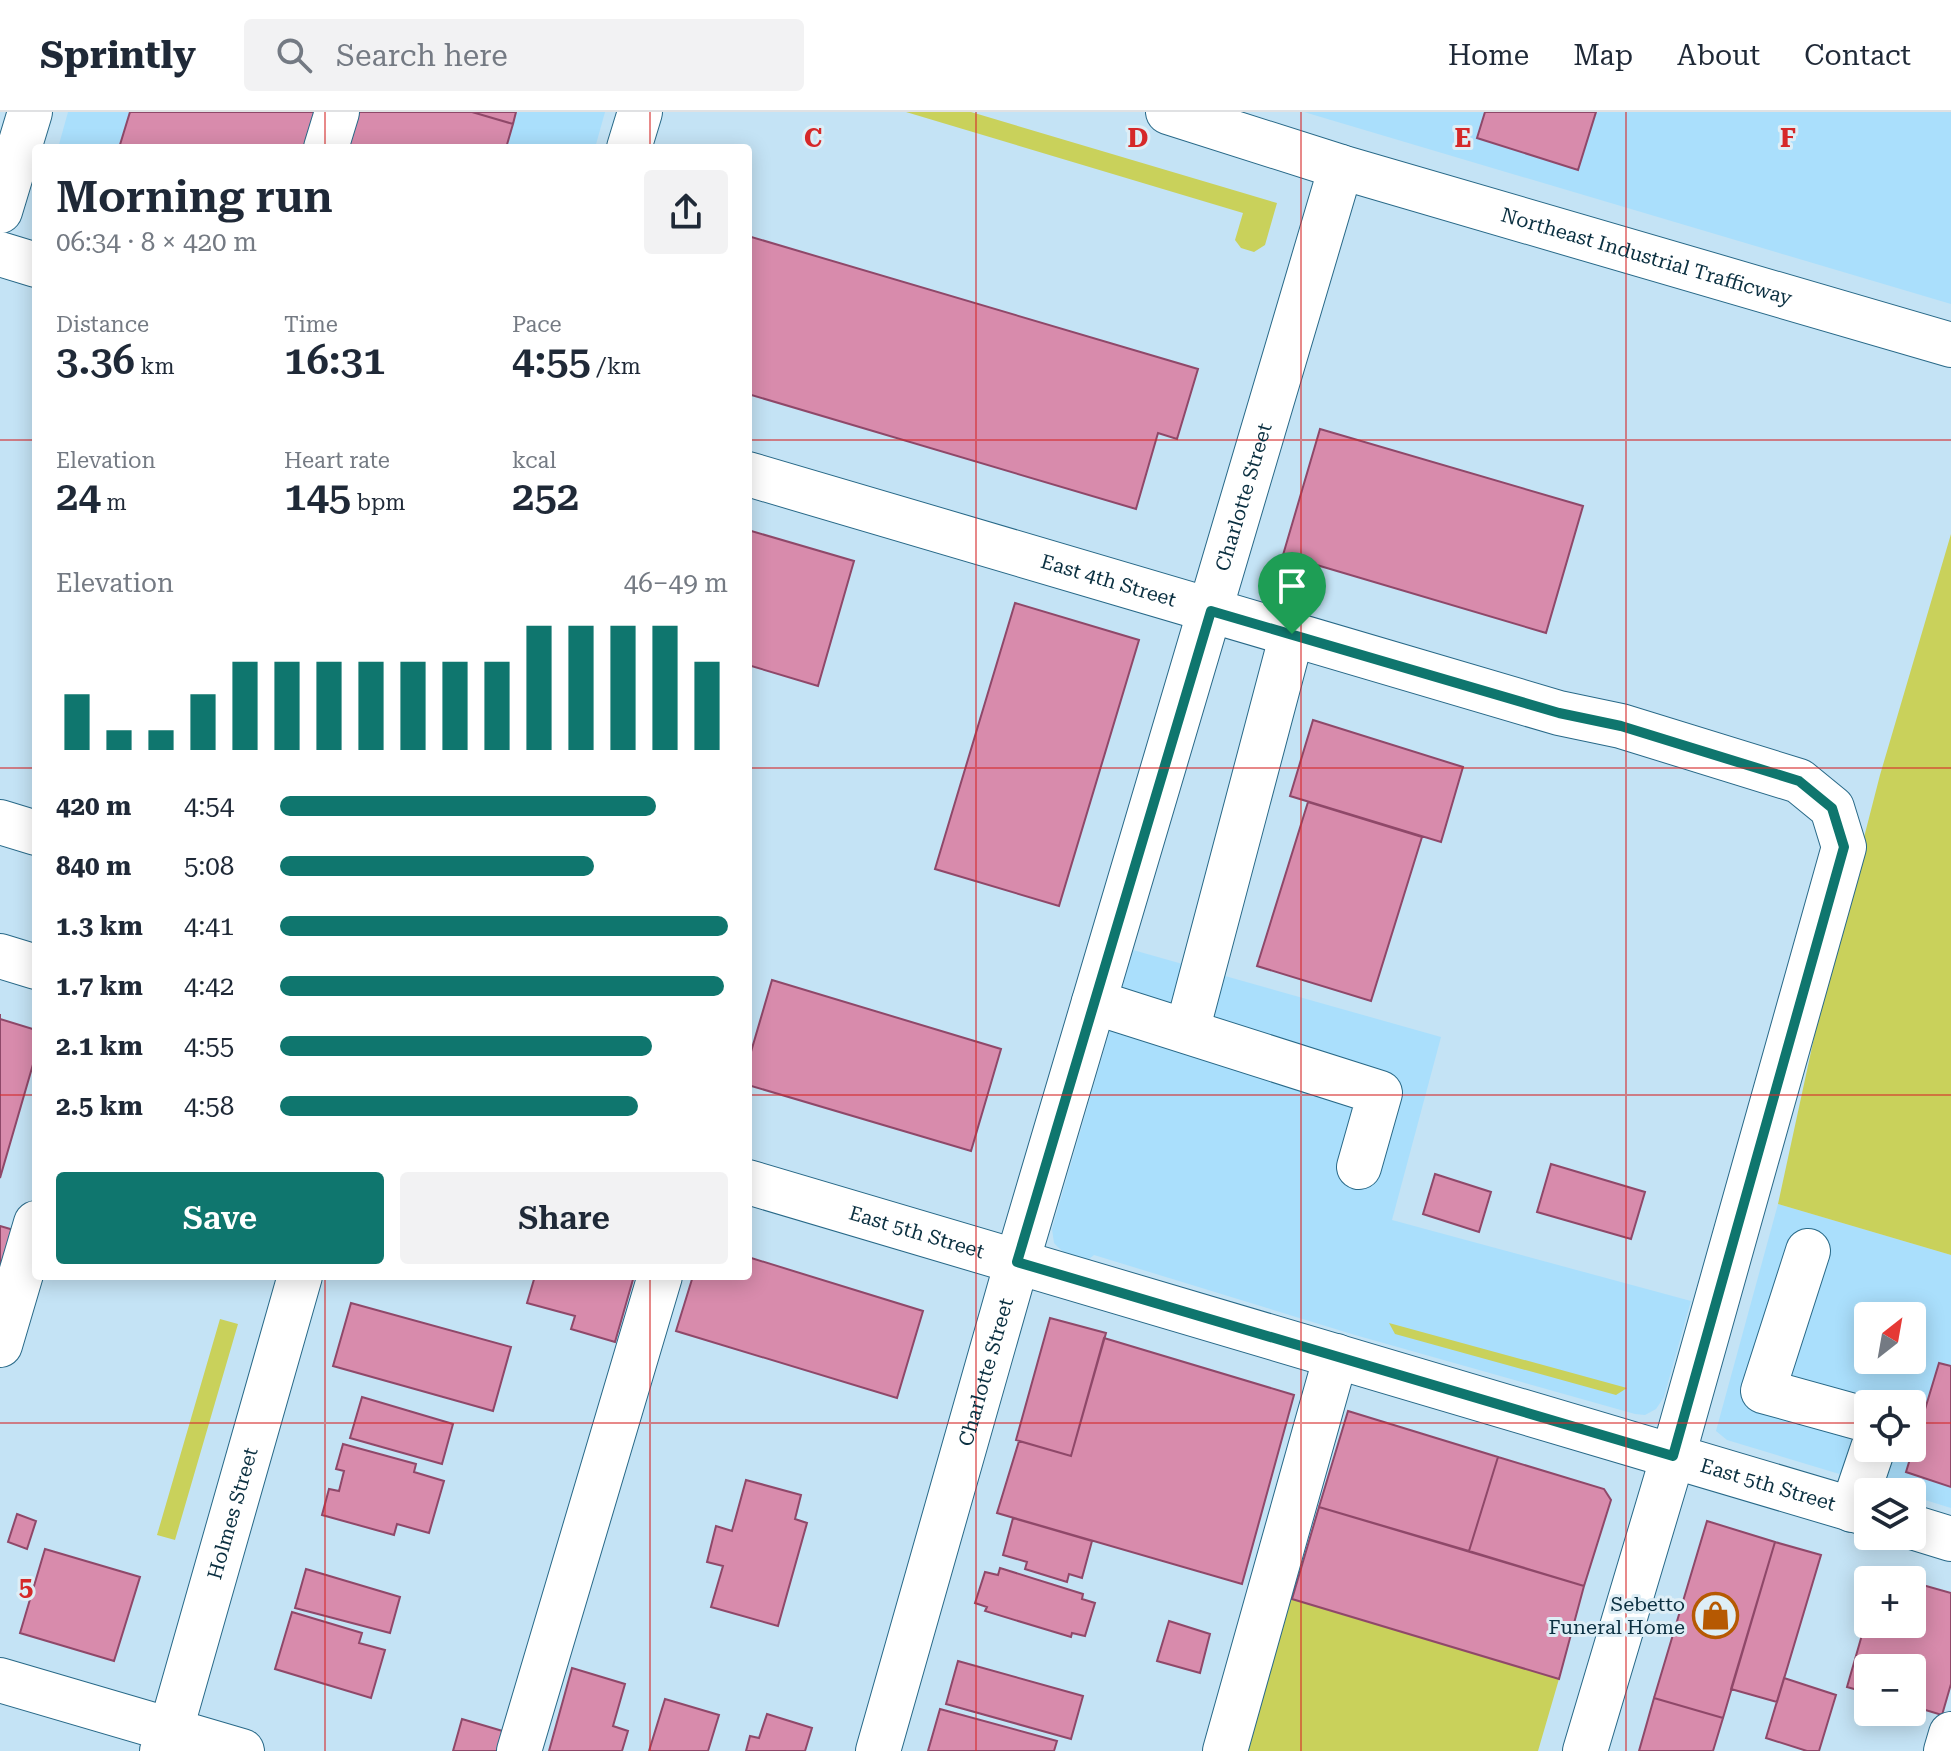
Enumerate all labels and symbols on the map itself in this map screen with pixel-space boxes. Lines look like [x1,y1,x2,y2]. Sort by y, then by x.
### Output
text: C [804,123,822,153]
text: D [1128,123,1148,153]
text: E [1455,123,1471,153]
text: F [1780,123,1796,153]
street label: Northeast Industrial Trafficway [1498,202,1795,310]
street label: Charlotte Street [1210,420,1277,574]
street label: East 4th Street [1038,549,1180,612]
pin [1258,552,1326,634]
street label: East 5th Street [846,1201,988,1264]
street label: Charlotte Street [953,1295,1018,1449]
north arrow [1854,1302,1926,1374]
street label: Holmes Street [202,1444,263,1582]
street label: East 5th Street [1698,1453,1839,1516]
text: 5 [19,1572,33,1602]
shop icon: Sebetto Funeral Home [1692,1591,1740,1639]
place label: Sebetto Funeral Home [1549,1592,1685,1639]

